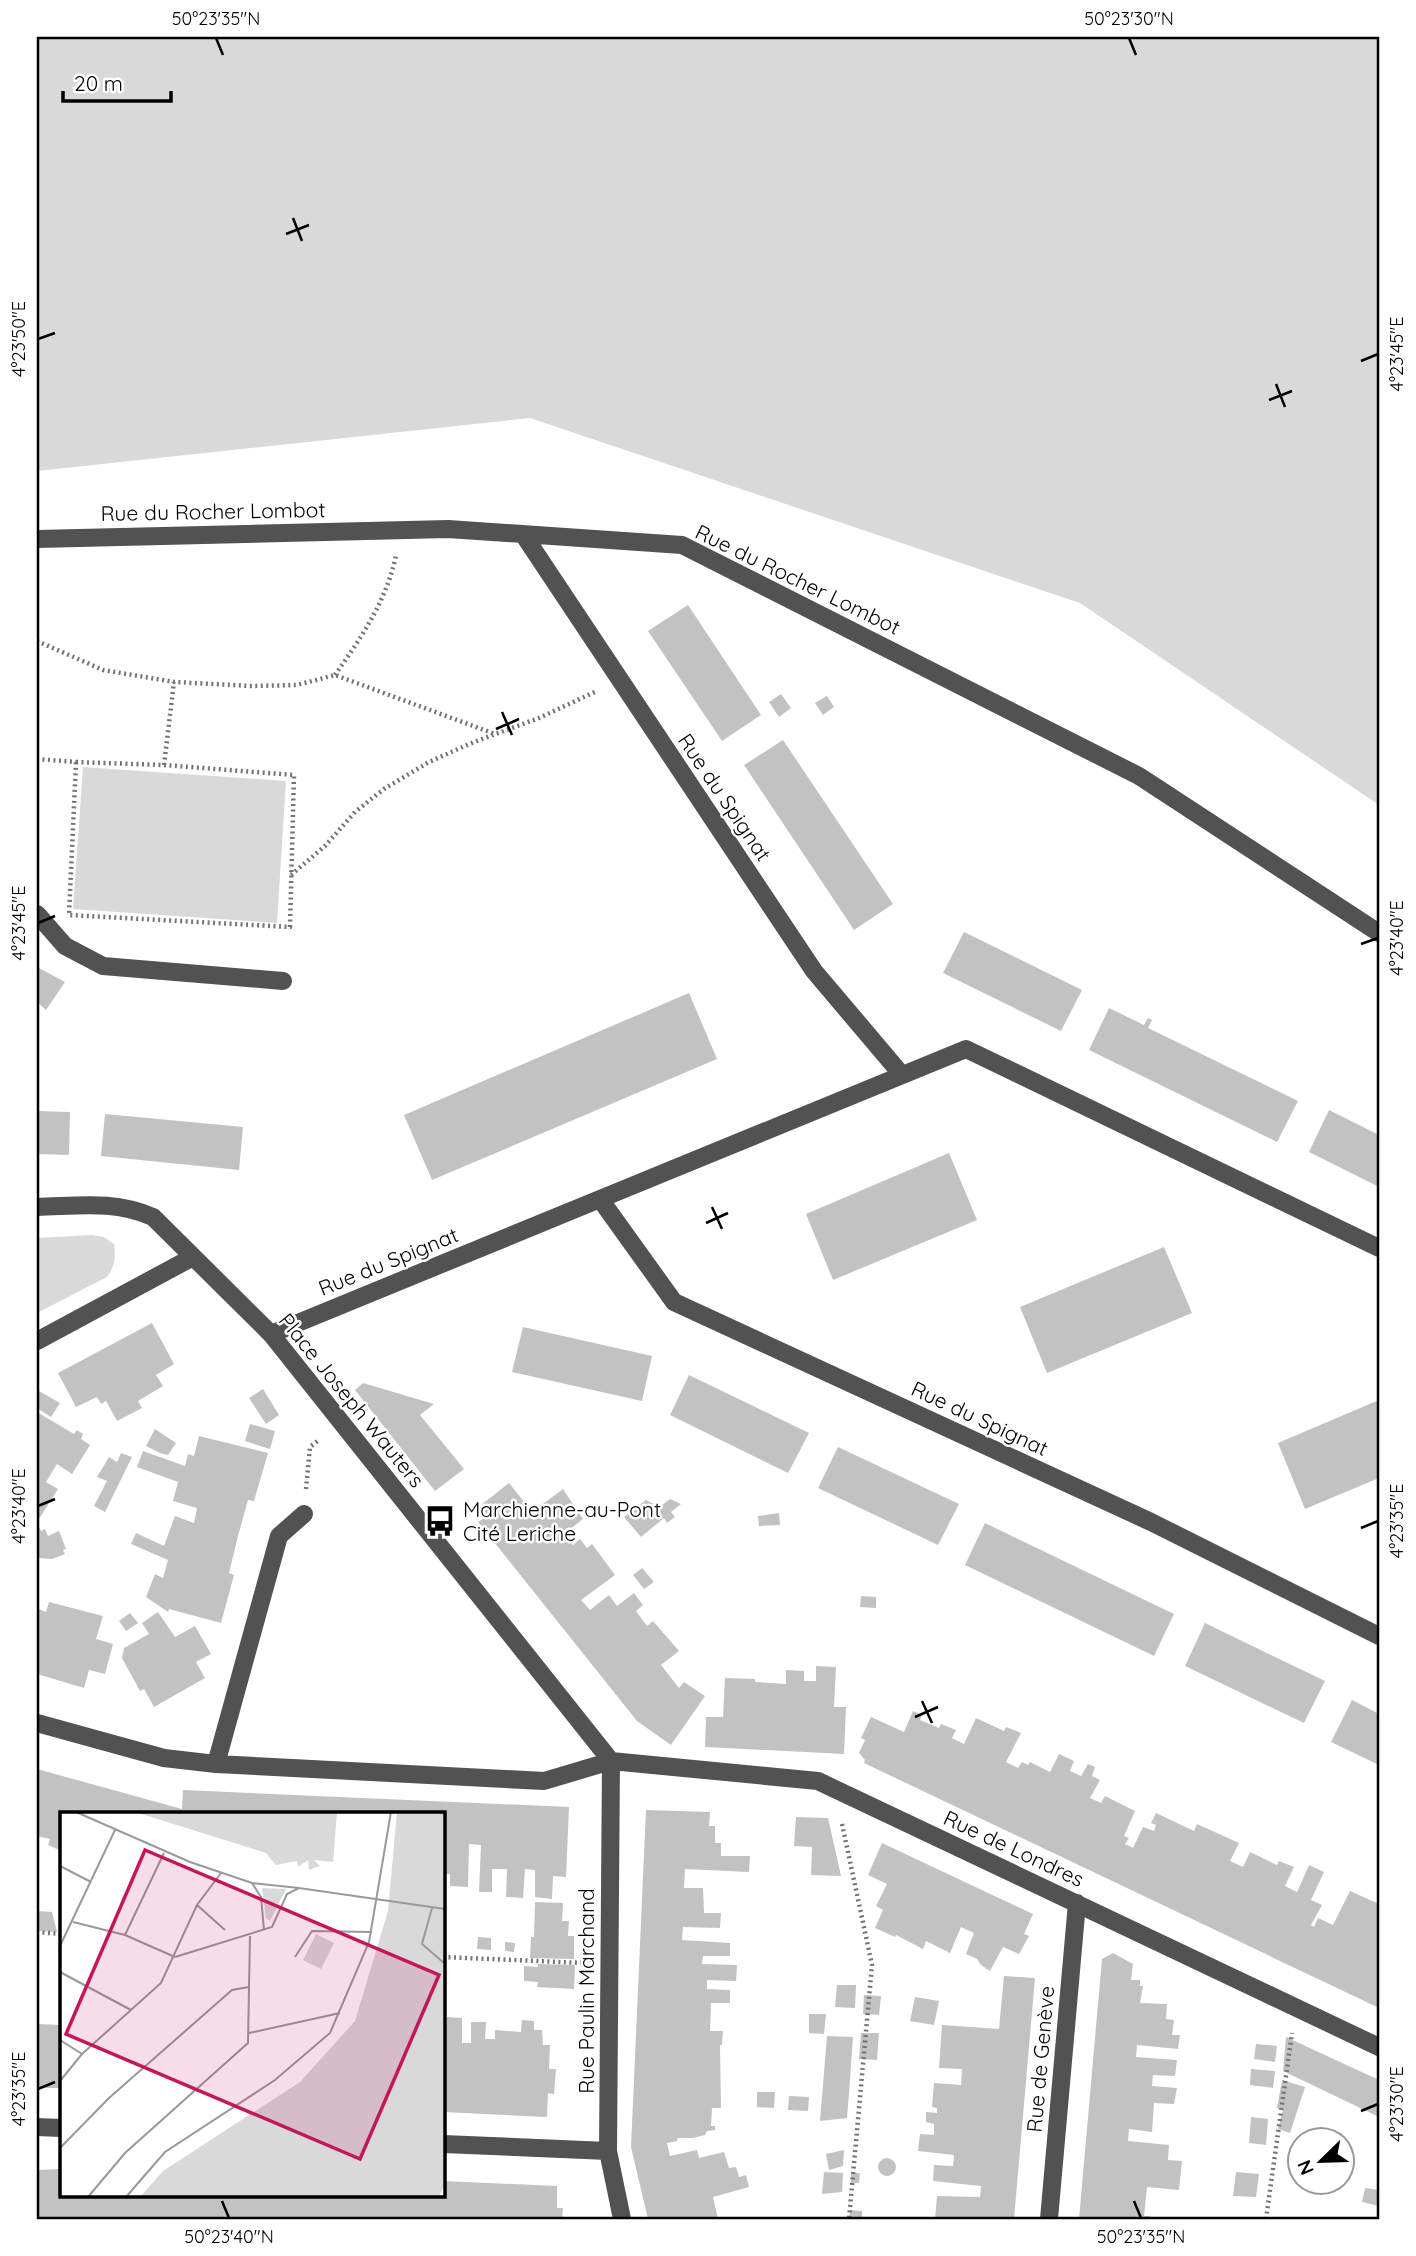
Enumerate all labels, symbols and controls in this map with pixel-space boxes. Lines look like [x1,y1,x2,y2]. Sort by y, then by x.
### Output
text: 50°23'35"N [172,7,260,30]
text: 50°23'30"N [1084,7,1174,30]
scale bar [63,60,172,104]
text: 20 m [74,70,123,96]
text: 4°23'50"E [7,301,30,377]
text: 4°23'45"E [1385,317,1408,391]
street label: Rue du Rocher Lombot [100,496,326,526]
street label: Rue du Rocher Lombot [691,518,905,640]
street label: Rue du Spignat [673,728,777,866]
text: 4°23'45"E [7,886,30,960]
text: 4°23'40"E [1385,900,1408,976]
street label: Rue du Spignat [314,1221,462,1301]
street label: Place Joseph Wauters [274,1308,430,1492]
street label: Rue du Spignat [907,1375,1053,1461]
text: 4°23'40"E [7,1468,30,1544]
text: 4°23'35"E [1385,1484,1408,1558]
place label: Marchienne-au-Pont Cité Leriche [463,1496,661,1546]
bus stop icon: Marchienne-au-Pont Cité Leriche [423,1504,457,1538]
street label: Rue de Londres [940,1804,1088,1892]
inset map [60,1812,444,2196]
street label: Rue Paulin Marchand [573,1888,599,2094]
street label: Rue de Genève [1021,1985,1059,2133]
text: 4°23'35"E [7,2052,30,2126]
text: 4°23'30"E [1385,2066,1408,2142]
north arrow [1286,2126,1356,2196]
text: N [1292,2157,1319,2179]
text: 50°23'40"N [184,2225,274,2248]
text: 50°23'35"N [1097,2225,1185,2248]

